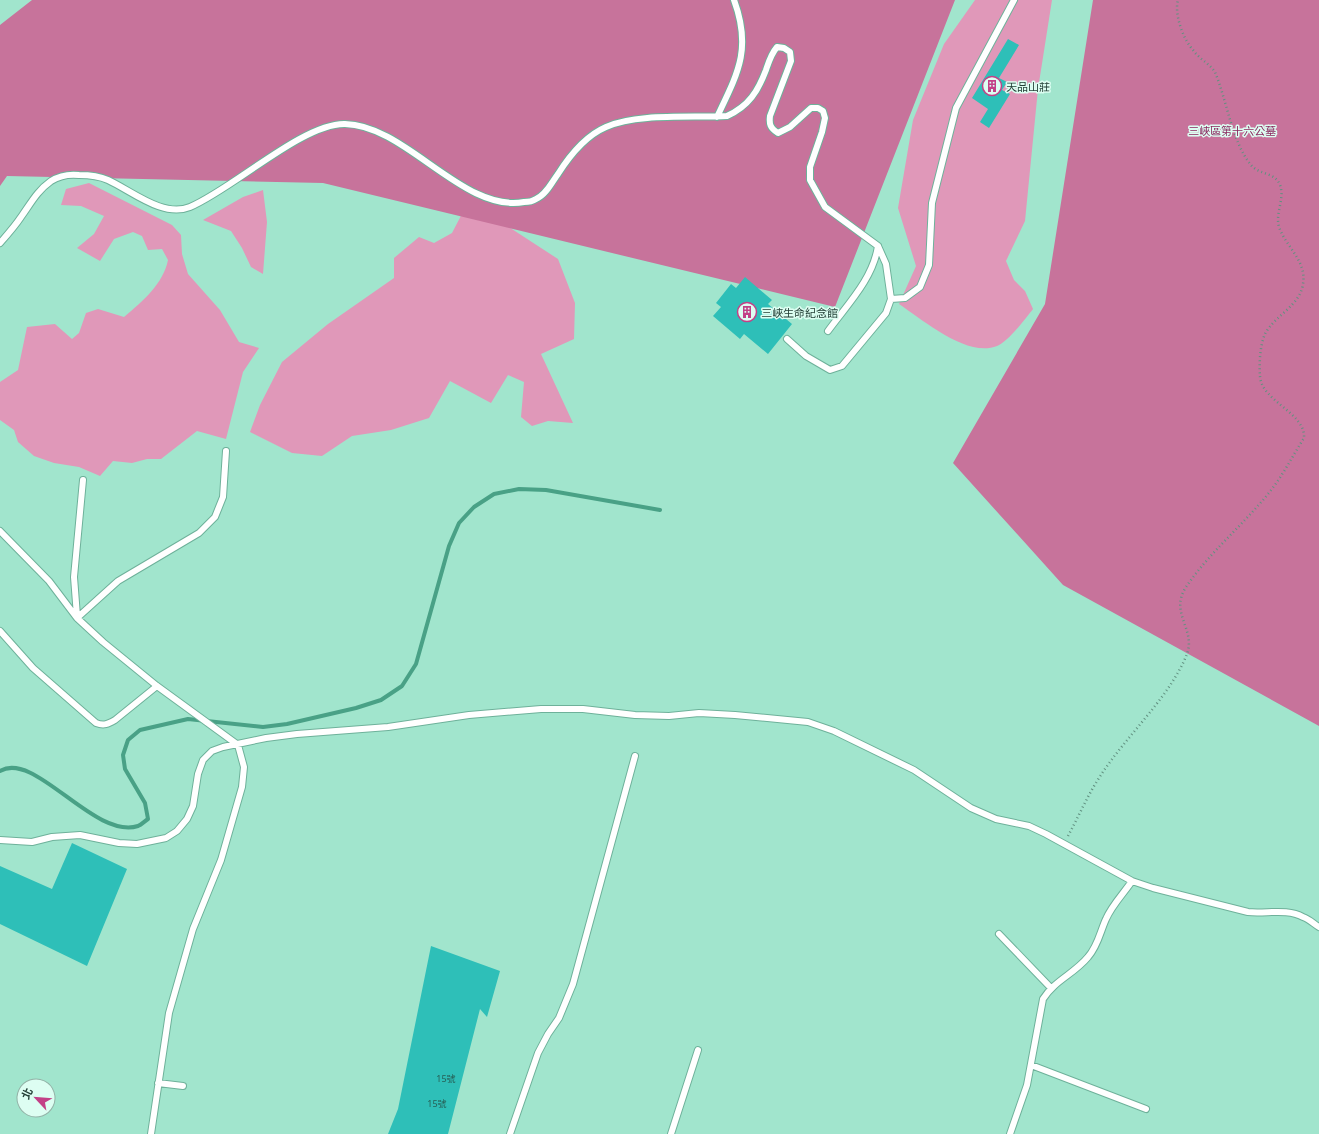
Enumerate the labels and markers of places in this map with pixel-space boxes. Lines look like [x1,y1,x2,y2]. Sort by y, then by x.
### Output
building icon: 天品山莊 [981,75,1003,97]
place label: 天品山莊 [1006,79,1050,94]
building icon: 三峽生命紀念館 [736,301,758,323]
place label: 三峽生命紀念館 [761,305,838,320]

